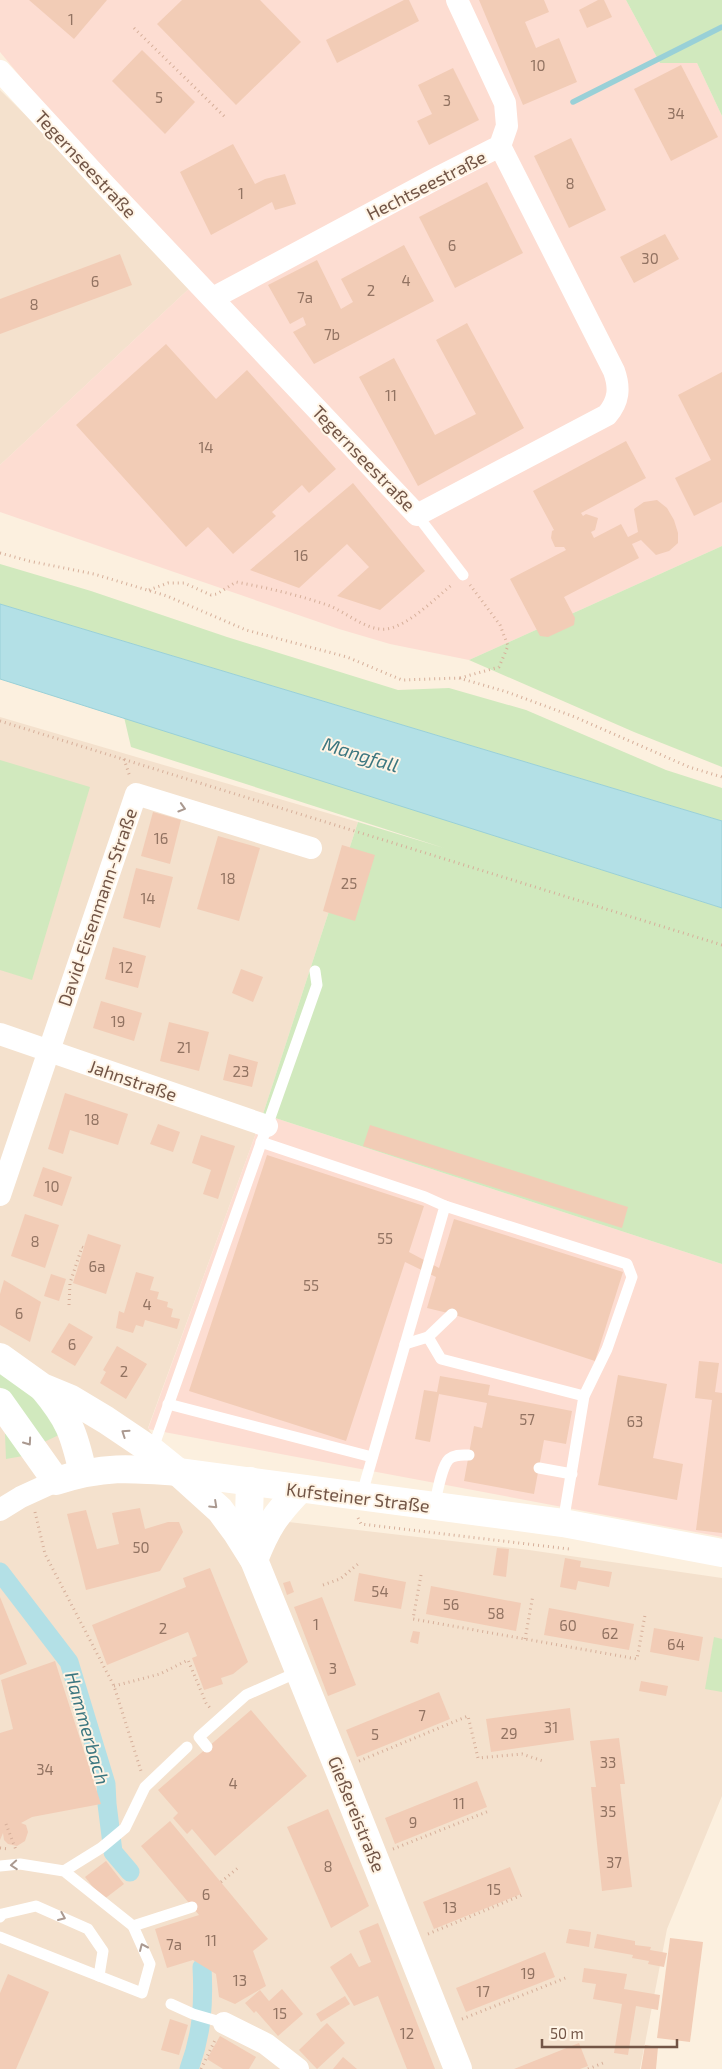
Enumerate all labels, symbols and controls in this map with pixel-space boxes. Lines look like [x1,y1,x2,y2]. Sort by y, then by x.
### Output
house number: 1 [68,10,74,28]
house number: 10 [530,56,546,74]
house number: 5 [155,88,163,106]
house number: 3 [443,91,451,109]
house number: 34 [667,104,685,122]
street label: Tegernseestraße [31,106,141,222]
street label: Hechtseestraße [363,145,489,225]
house number: 8 [565,174,575,192]
house number: 1 [238,184,244,202]
house number: 6 [448,236,456,254]
house number: 30 [641,249,659,267]
house number: 4 [401,271,411,289]
house number: 6 [91,272,99,290]
house number: 2 [367,281,375,299]
house number: 7a [297,288,313,306]
house number: 8 [29,295,39,313]
house number: 7b [324,325,340,343]
house number: 11 [385,386,397,404]
street label: Tegernseestraße [308,400,420,516]
house number: 14 [198,438,214,456]
house number: 16 [294,546,308,564]
water label: Mangfall [320,732,402,776]
one-way arrow [178,803,186,813]
street label: David-Eisenmann-Straße [53,805,141,1009]
house number: 16 [154,829,168,847]
house number: 18 [220,869,236,887]
house number: 25 [341,874,357,892]
house number: 14 [140,889,156,907]
house number: 12 [119,958,133,976]
house number: 19 [111,1012,125,1030]
house number: 21 [177,1038,191,1056]
street label: Jahnstraße [86,1055,180,1105]
house number: 23 [233,1062,249,1080]
house number: 18 [84,1110,100,1128]
house number: 10 [44,1177,60,1195]
house number: 55 [377,1229,393,1247]
house number: 8 [30,1232,40,1250]
house number: 6a [89,1257,105,1275]
house number: 55 [303,1276,319,1294]
house number: 4 [142,1295,152,1313]
house number: 6 [15,1304,23,1322]
house number: 6 [68,1335,76,1353]
house number: 2 [120,1362,128,1380]
house number: 57 [519,1410,535,1428]
house number: 63 [627,1412,643,1430]
one-way arrow [121,1430,131,1439]
one-way arrow [22,1436,31,1446]
street label: Kufsteiner Straße [285,1477,431,1517]
one-way arrow [209,1499,218,1508]
house number: 50 [132,1538,150,1556]
house number: 54 [371,1582,389,1600]
house number: 56 [443,1595,459,1613]
house number: 58 [487,1604,505,1622]
house number: 1 [313,1615,319,1633]
house number: 60 [559,1616,577,1634]
house number: 2 [159,1619,167,1637]
house number: 62 [601,1624,619,1642]
house number: 64 [667,1635,685,1653]
house number: 3 [329,1659,337,1677]
water label: Hammerbach [61,1669,115,1787]
house number: 7 [418,1706,426,1724]
house number: 31 [544,1718,558,1736]
house number: 29 [500,1724,518,1742]
house number: 5 [371,1725,379,1743]
street label: Gießereistraße [324,1753,390,1875]
house number: 33 [600,1753,616,1771]
house number: 34 [36,1760,54,1778]
house number: 4 [228,1774,238,1792]
house number: 11 [453,1794,465,1812]
house number: 35 [600,1802,616,1820]
house number: 9 [409,1813,417,1831]
house number: 37 [606,1853,622,1871]
house number: 8 [323,1857,333,1875]
one-way arrow [9,1860,17,1871]
house number: 15 [487,1880,501,1898]
house number: 6 [202,1885,210,1903]
house number: 13 [443,1898,457,1916]
one-way arrow [57,1911,66,1922]
house number: 11 [205,1931,217,1949]
house number: 7a [166,1935,182,1953]
one-way arrow [138,1943,149,1952]
house number: 19 [521,1964,535,1982]
house number: 13 [233,1971,247,1989]
house number: 17 [476,1982,490,2000]
house number: 15 [273,2004,287,2022]
scale bar [542,2016,677,2048]
house number: 12 [400,2024,414,2042]
text: 50 m [550,2024,584,2042]

